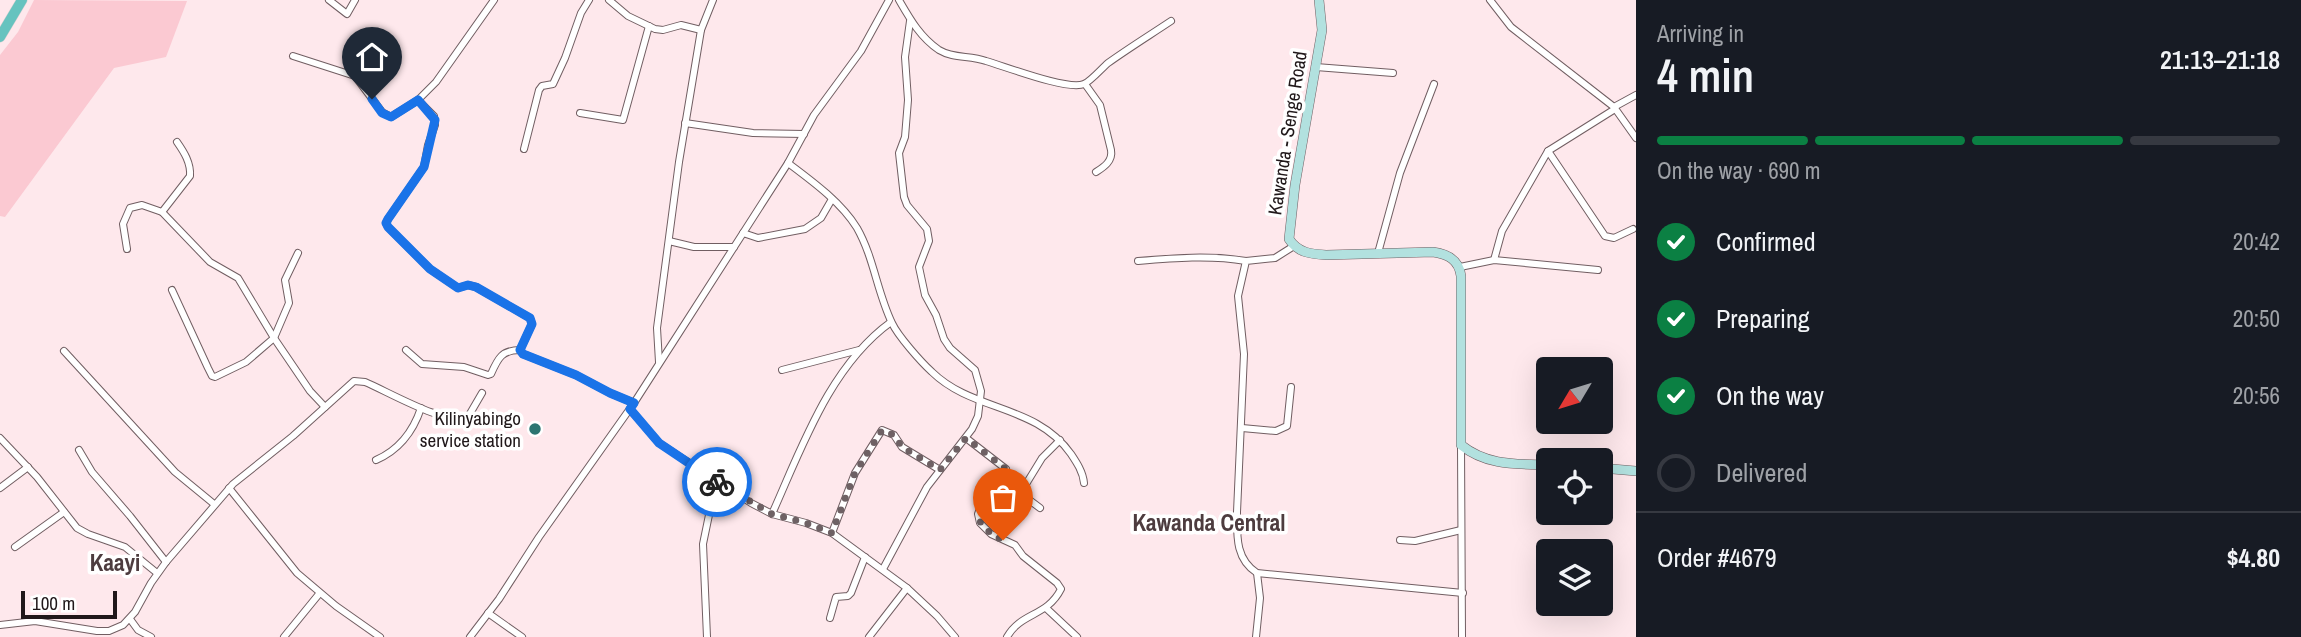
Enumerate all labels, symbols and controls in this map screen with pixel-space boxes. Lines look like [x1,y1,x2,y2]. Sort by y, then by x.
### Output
text: Arriving in [1657,18,1744,49]
pin [342,27,402,99]
icon: home [353,38,391,76]
text: 21:13–21:18 [2160,42,2280,77]
text: 4 min [1657,44,1754,106]
street label: Kawanda - Senge Road [1261,49,1313,217]
text: On the way · 690 m [1657,155,1821,186]
icon: check [1657,223,1695,261]
text: Confirmed [1716,224,1816,259]
text: 20:42 [2233,226,2280,257]
icon: check [1657,300,1695,338]
text: Preparing [1716,301,1810,336]
text: 20:50 [2233,303,2280,334]
north arrow [1536,357,1614,434]
map controls [1536,357,1613,616]
icon: check [1657,377,1695,415]
text: On the way [1716,378,1824,413]
text: 20:56 [2233,380,2280,411]
place label: Kilinyabingo service station [420,405,521,453]
marker: Kilinyabingo service station [527,421,543,437]
courier [682,447,752,517]
button: locate [1536,448,1613,525]
text: Delivered [1716,455,1807,490]
icon: bike [698,463,736,501]
pin [973,468,1033,540]
icon: bag [984,479,1022,517]
district label: Kawanda Central [1132,507,1286,538]
button: layers [1536,539,1613,616]
text: Order #4679 [1657,540,1777,575]
text: $4.80 [2227,540,2280,575]
district label: Kaayi [90,547,140,578]
scale bar [21,588,117,620]
text: 100 m [32,590,75,616]

